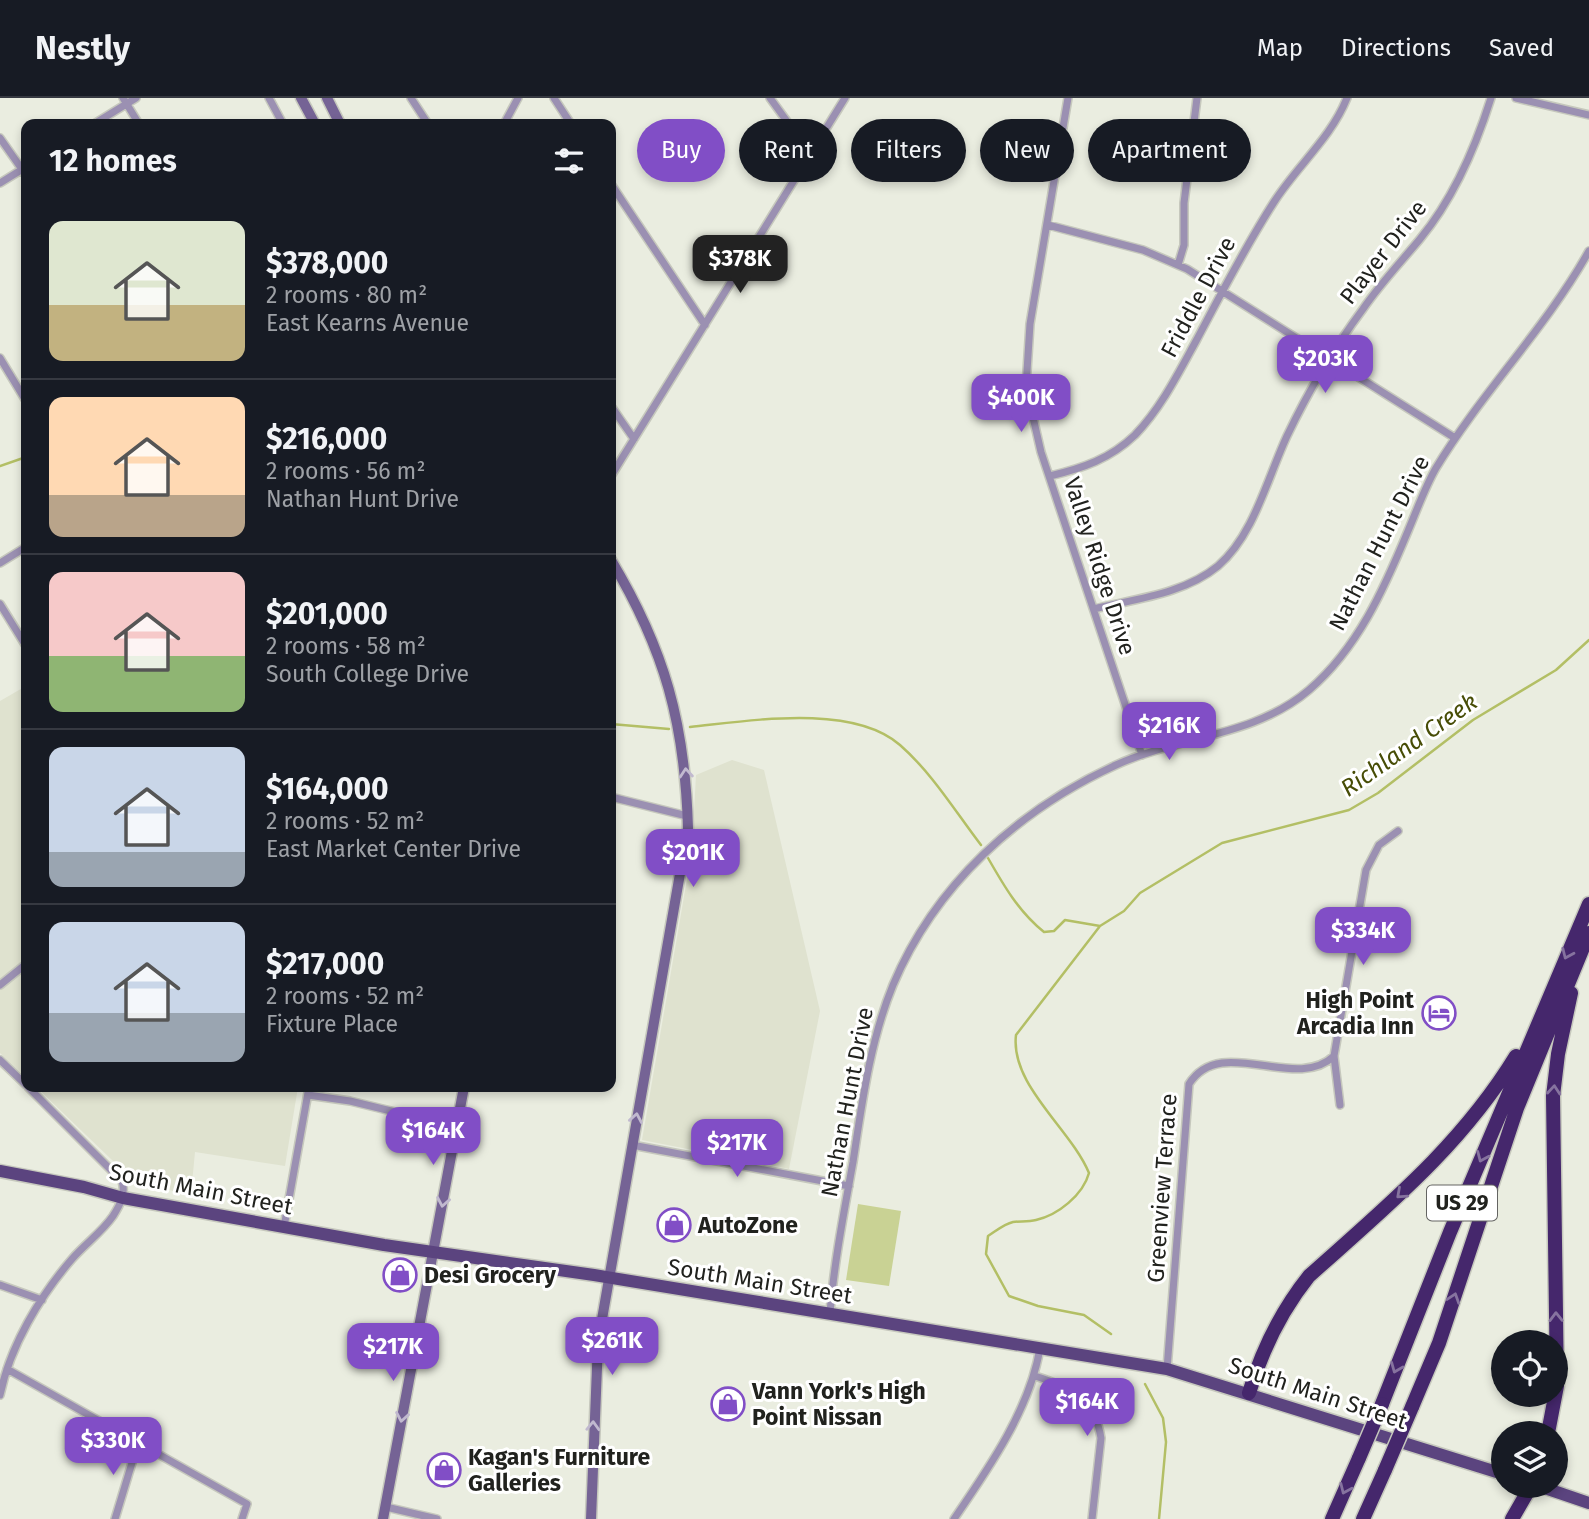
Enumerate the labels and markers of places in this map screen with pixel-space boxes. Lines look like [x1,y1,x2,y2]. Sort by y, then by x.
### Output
pin: $378K [691,236,789,295]
pin: $203K [1276,336,1374,395]
pin: $400K [972,374,1070,434]
pin: $216K [1120,702,1218,762]
pin: $201K [644,830,742,889]
pin: $334K [1314,908,1412,967]
place label: High Point Arcadia Inn [1296,986,1415,1040]
hotel icon: High Point Arcadia Inn [1420,994,1458,1032]
pin: $164K [384,1108,482,1167]
pin: $217K [688,1119,786,1179]
shop icon: AutoZone [655,1206,693,1244]
place label: AutoZone [697,1211,798,1239]
shop icon: Desi Grocery [381,1256,419,1294]
place label: Desi Grocery [424,1261,557,1289]
pin: $261K [563,1318,661,1377]
pin: $217K [344,1324,442,1383]
place label: Vann York's High Point Nissan [751,1377,926,1431]
pin: $164K [1038,1378,1136,1438]
shop icon: Vann York's High Point Nissan [709,1385,747,1423]
pin: $330K [64,1418,162,1477]
place label: Kagan's Furniture Galleries [468,1443,650,1497]
shop icon: Kagan's Furniture Galleries [425,1451,463,1489]

